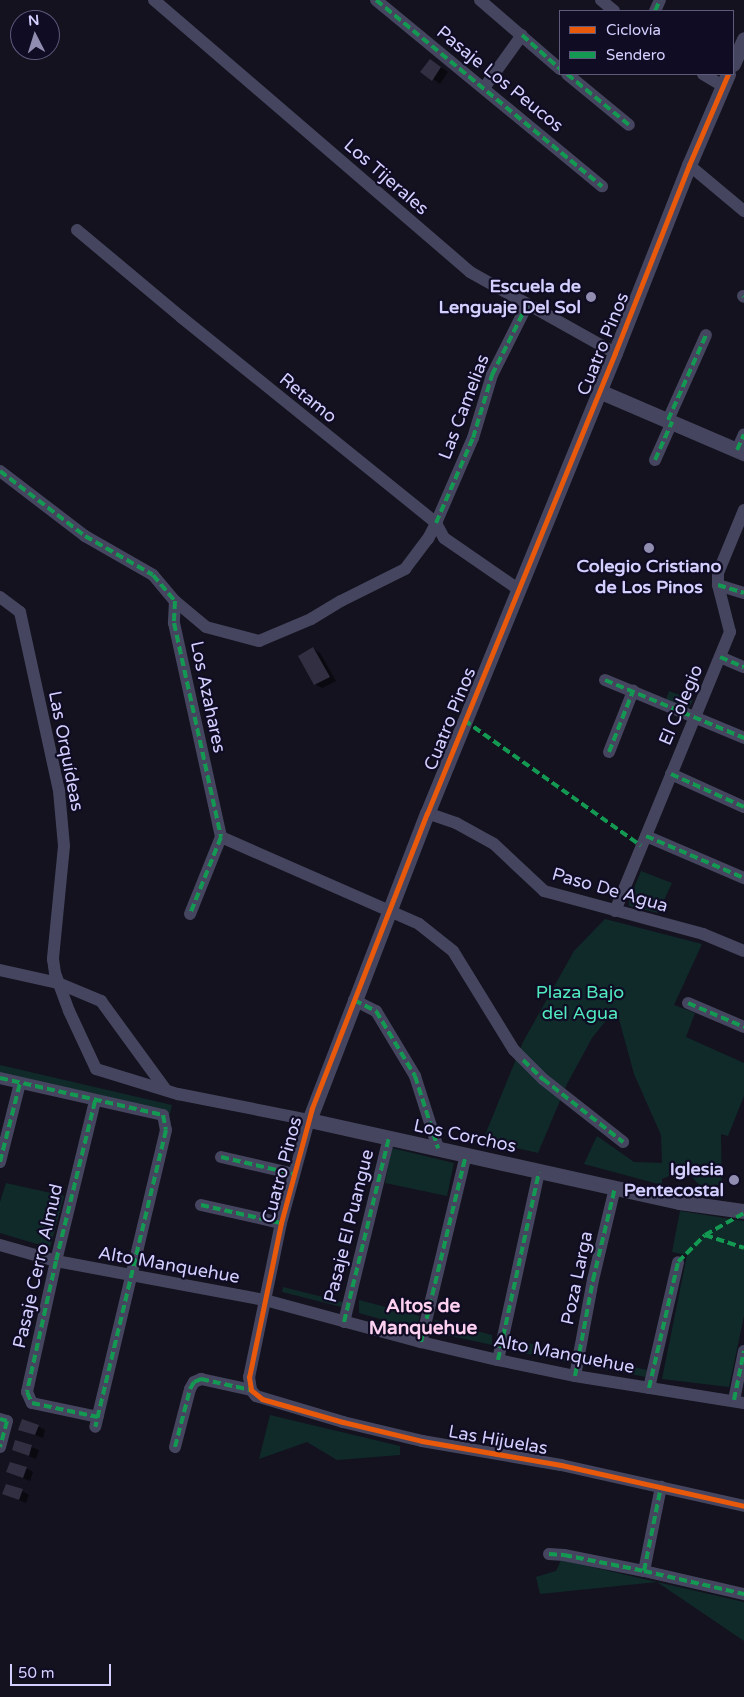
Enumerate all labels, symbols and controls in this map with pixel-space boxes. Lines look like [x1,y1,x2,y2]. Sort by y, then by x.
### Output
north arrow [10,10,60,60]
legend [559,10,734,75]
text: N [27,12,40,30]
street label: Pasaje Los Peucos [432,21,568,137]
text: Ciclovía [606,21,661,39]
text: Sendero [606,46,665,64]
street label: Los Tijerales [339,134,433,220]
place label: Escuela de Lenguaje Del Sol [439,276,581,318]
street label: Cuatro Pinos [573,289,633,399]
marker: Escuela de Lenguaje Del Sol [585,291,597,303]
street label: Las Camelias [434,351,494,463]
street label: Retamo [275,368,341,428]
marker: Colegio Cristiano de Los Pinos [643,542,655,554]
place label: Colegio Cristiano de Los Pinos [576,556,722,598]
street label: Los Azahares [186,639,230,755]
street label: El Colegio [654,662,708,748]
street label: Cuatro Pinos [420,664,480,774]
street label: Las Orquídeas [44,689,88,813]
street label: Paso De Agua [549,863,671,917]
park label: Plaza Bajo del Agua [536,982,624,1024]
street label: Cuatro Pinos [257,1114,307,1226]
street label: Los Corchos [412,1115,518,1157]
street label: Pasaje El Puangue [320,1147,378,1305]
place label: Iglesia Pentecostal [624,1159,724,1202]
marker: Iglesia Pentecostal [728,1174,740,1186]
street label: Pasaje Cerro Almud [9,1182,67,1350]
street label: Poza Larga [557,1229,597,1327]
street label: Alto Manquehue [97,1242,241,1288]
district label: Altos de Manquehue [369,1296,477,1340]
street label: Alto Manquehue [492,1330,636,1378]
street label: Las Hijuelas [447,1421,549,1459]
scale bar [12,1654,114,1686]
text: 50 m [18,1664,55,1682]

